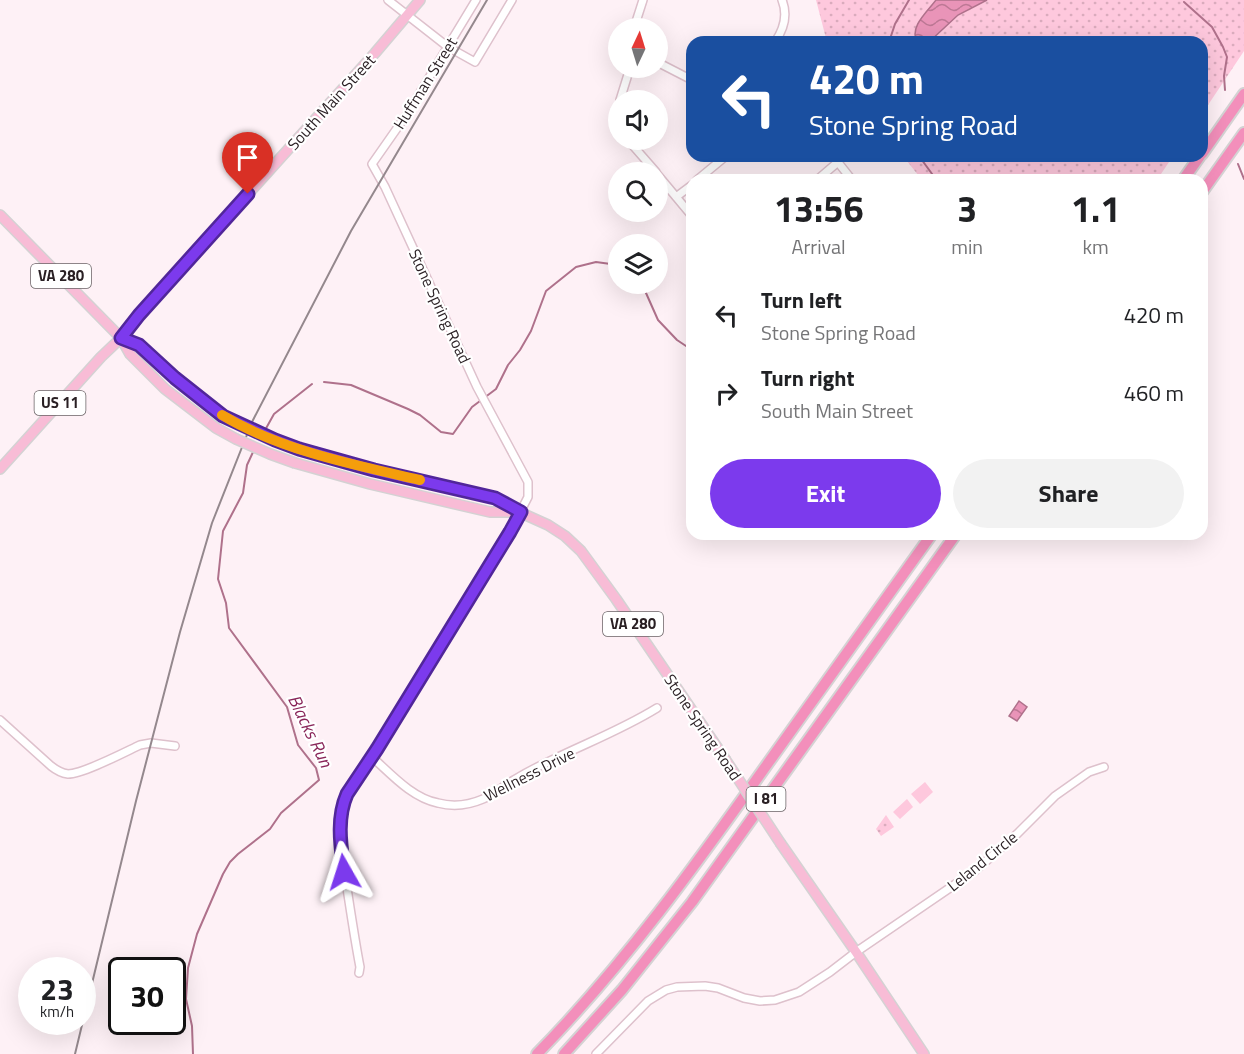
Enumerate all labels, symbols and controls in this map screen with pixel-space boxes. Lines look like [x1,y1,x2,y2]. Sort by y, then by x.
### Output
north arrow [608,18,668,78]
map controls [608,18,668,294]
street label: Huffman Street [387,32,463,134]
text: 420 m [809,46,924,110]
street label: South Main Street [281,48,381,155]
icon: left [710,60,788,138]
button: sound [608,90,668,150]
text: Stone Spring Road [809,104,1018,145]
pin [222,132,273,194]
icon: arrive [231,141,264,174]
button: search [608,162,668,222]
text: 13:56 [774,181,864,236]
text: 3 [957,181,977,236]
text: 1.1 [1071,181,1120,236]
text: Arrival [791,231,846,262]
text: min [951,231,983,262]
text: km [1082,231,1109,262]
button: layers [608,234,668,294]
street label: Stone Spring Road [403,245,477,367]
road number: VA 280 [31,264,91,288]
text: Turn left [761,283,842,317]
text: 420 m [1124,298,1184,332]
icon: left [710,299,743,332]
text: Stone Spring Road [761,317,916,348]
text: Turn right [761,361,855,395]
text: 460 m [1124,376,1184,410]
icon: right [710,377,743,410]
road number: US 11 [34,391,86,415]
text: South Main Street [761,395,913,426]
button: Exit [710,459,941,528]
button: Share [953,459,1184,528]
road number: VA 280 [603,612,663,636]
street label: Stone Spring Road [658,669,748,785]
water label: Blacks Run [281,690,340,773]
street label: Wellness Drive [479,741,579,807]
road number: I 81 [746,787,786,811]
street label: Leland Circle [942,825,1022,897]
position arrow [312,840,376,904]
speed limit sign: 30 [108,957,186,1035]
text: 23 [40,966,74,1012]
text: km/h [40,1000,74,1023]

